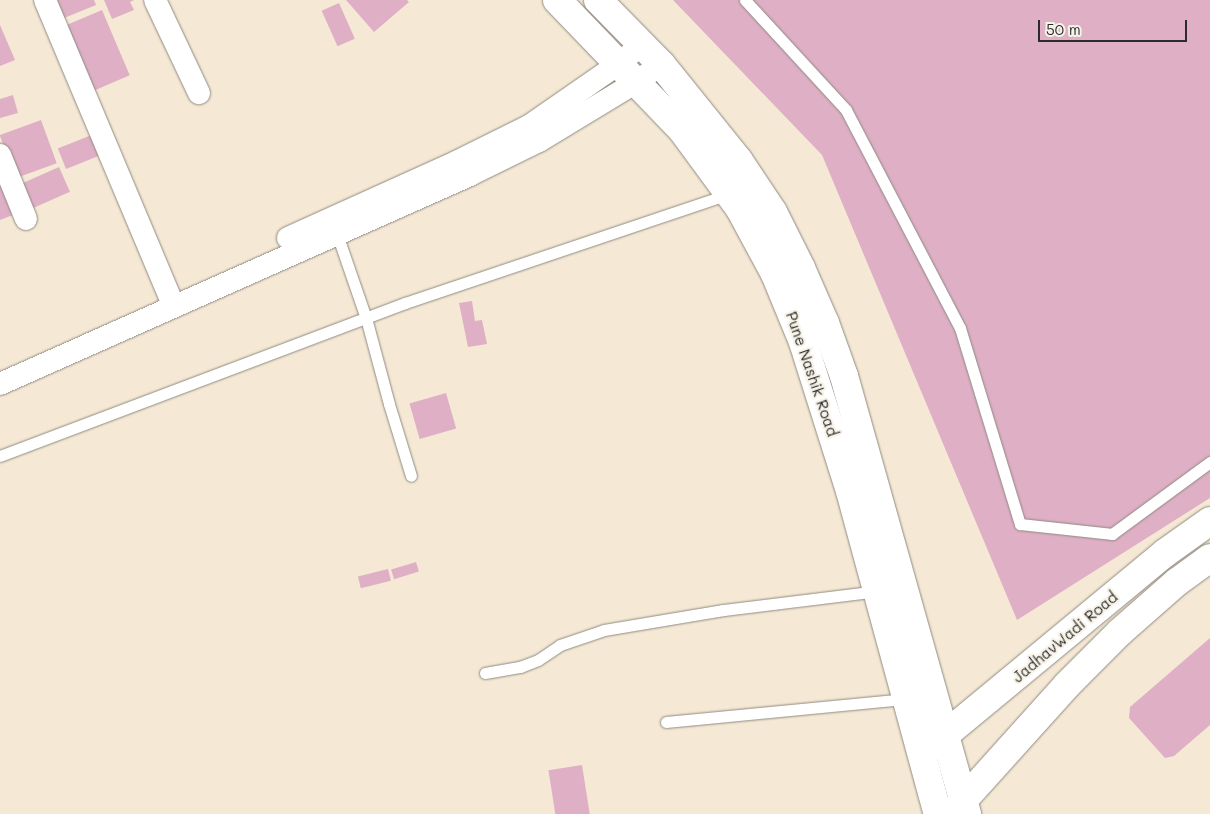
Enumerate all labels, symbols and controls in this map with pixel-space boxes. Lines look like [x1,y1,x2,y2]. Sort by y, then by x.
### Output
scale bar [1040,10,1189,42]
text: 50 m [1046,19,1081,39]
street label: Pune Nashik Road [782,309,842,439]
street label: JadhavWadi Road [1009,588,1121,686]

